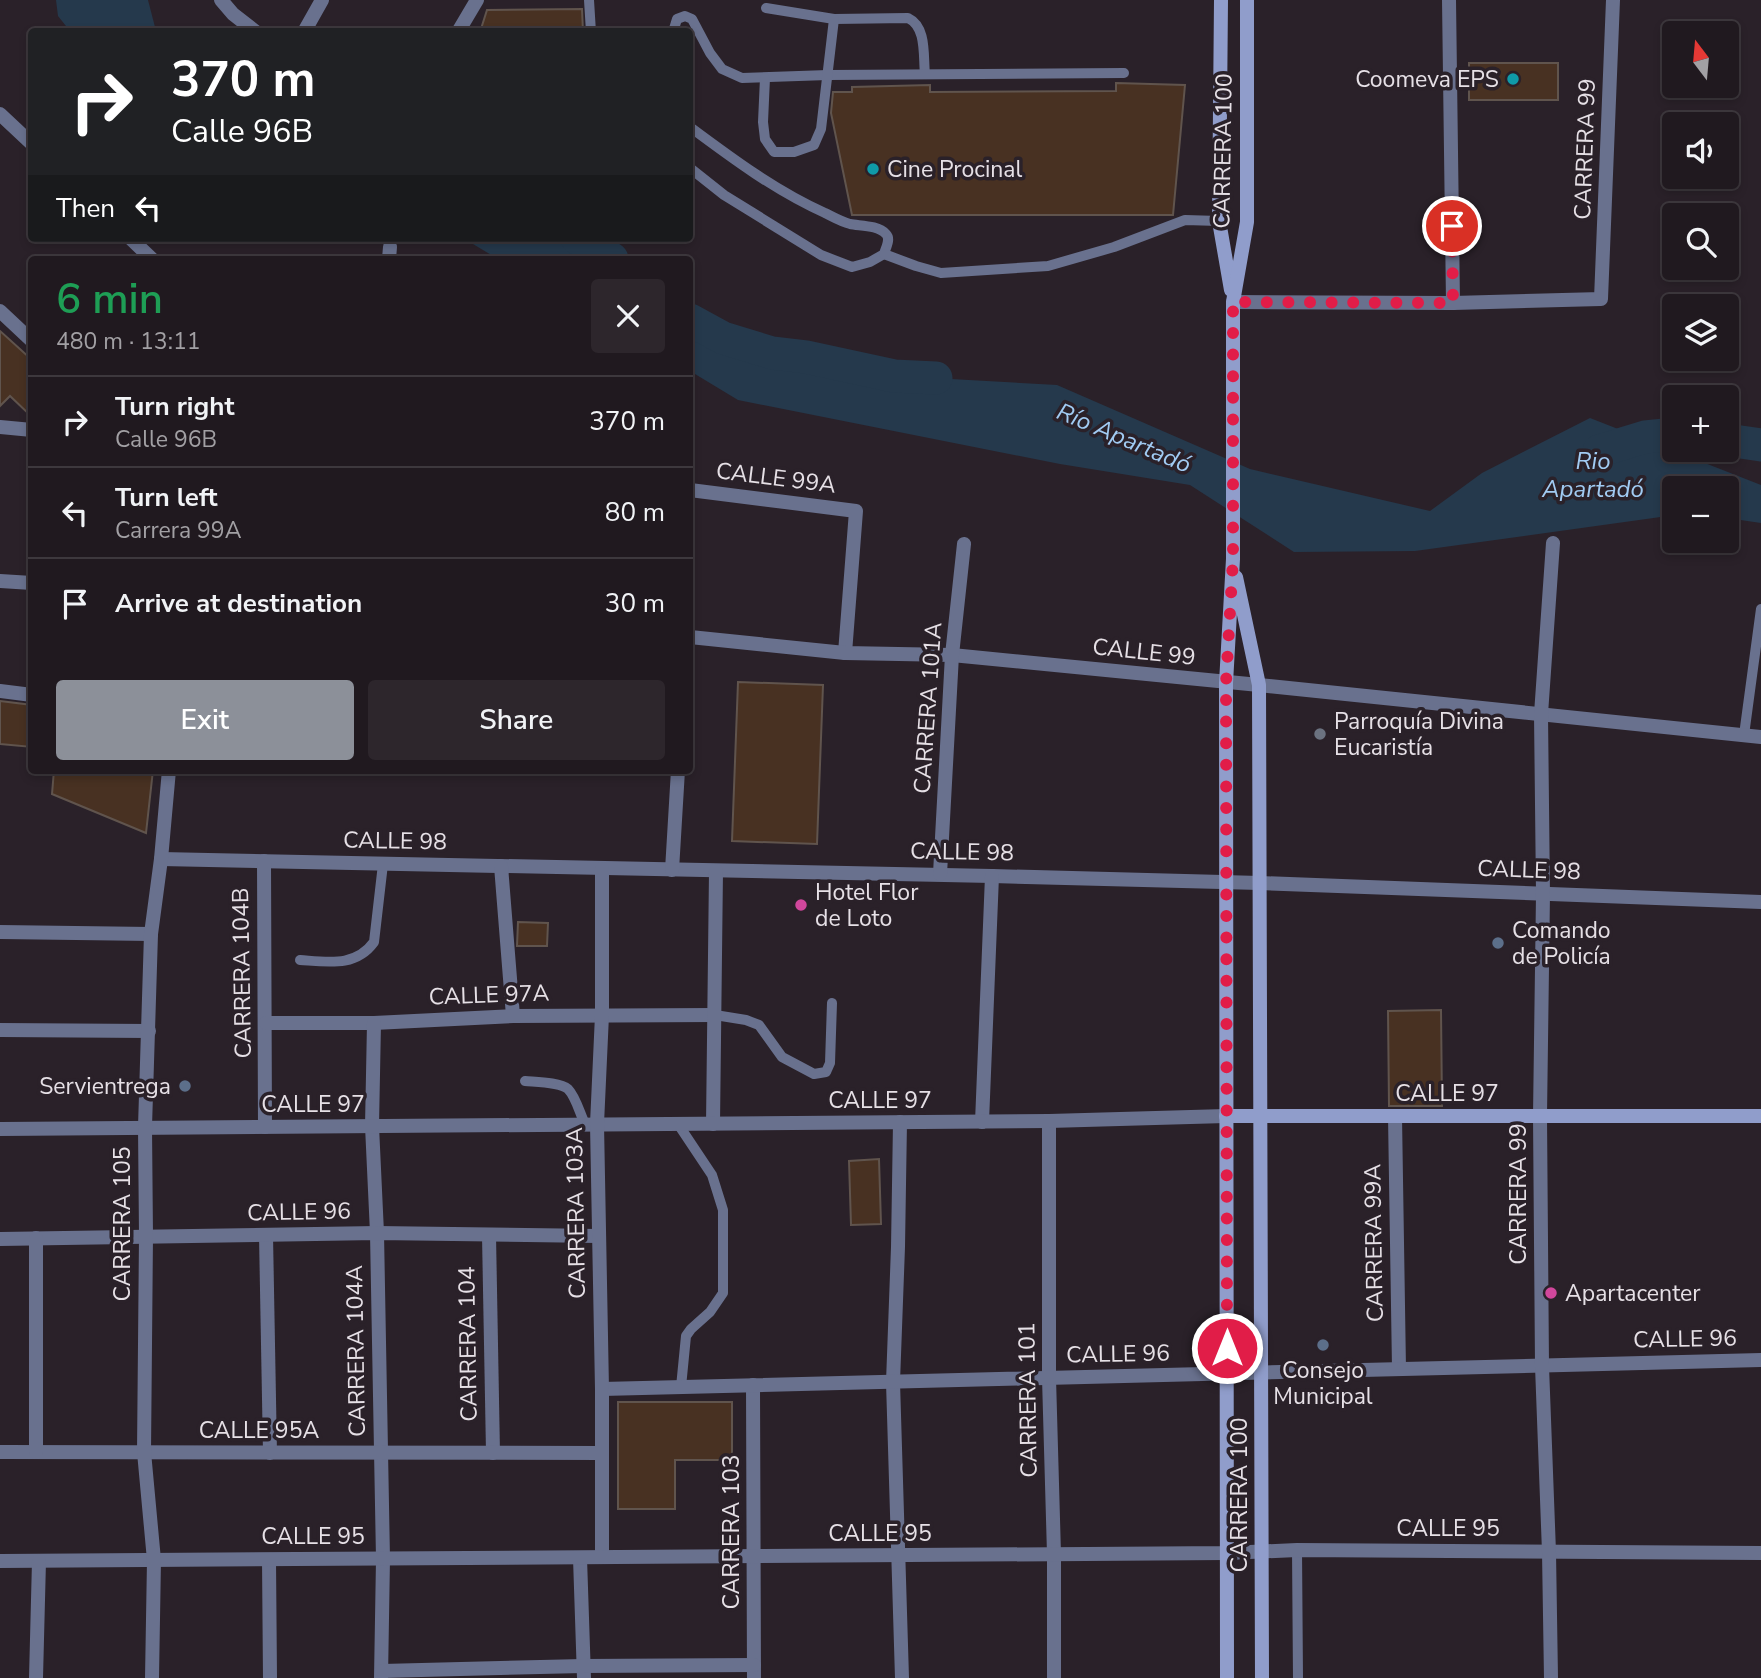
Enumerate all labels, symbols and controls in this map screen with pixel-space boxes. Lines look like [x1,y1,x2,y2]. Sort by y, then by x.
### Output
north arrow [1662,21,1740,98]
map controls [1662,21,1739,553]
text: 370 m [171,46,315,113]
icon: right [56,56,147,147]
place label: Coomeva EPS [1355,64,1499,95]
marker: Coomeva EPS [1505,71,1521,87]
street label: CARRERA 100 [1206,73,1240,229]
street label: CARRERA 99 [1567,78,1603,220]
text: Calle 96B [171,110,313,153]
button: sound [1662,112,1739,189]
place label: Cine Procinal [887,154,1022,185]
marker: Cine Procinal [865,161,881,177]
icon: left [129,189,167,227]
text: Then [56,191,115,226]
pin [1422,196,1482,256]
button: search [1662,203,1739,280]
icon: arrive [1433,207,1471,245]
text: 6 min [56,271,163,328]
button: close [591,279,665,353]
button: layers [1662,294,1739,371]
text: 480 m · 13:11 [56,326,201,357]
button: + [1662,385,1739,462]
text: Turn right [115,389,234,424]
water label: Río Apartadó [1052,395,1196,481]
icon: right [56,403,94,441]
text: 370 m [589,404,665,439]
text: Calle 96B [115,424,217,455]
water label: Rio Apartadó [1541,445,1644,505]
street label: CALLE 99A [714,455,838,501]
button: − [1662,476,1739,553]
text: Turn left [115,480,218,515]
icon: left [56,494,94,532]
text: 80 m [605,495,665,530]
text: Carrera 99A [115,515,241,546]
icon: arrive [56,585,94,623]
text: Arrive at destination [115,586,362,621]
text: 30 m [605,586,665,621]
street label: CARRERA 101A [907,621,949,795]
street label: CALLE 99 [1091,631,1197,673]
button: Exit [56,680,354,760]
button: Share [368,680,665,760]
place label: Parroquía Divina Eucaristía [1334,706,1504,763]
marker: Parroquía Divina Eucaristía [1312,726,1328,742]
street label: CALLE 98 [343,825,447,857]
street label: CALLE 98 [910,836,1014,868]
street label: CALLE 98 [1477,853,1581,887]
place label: Hotel Flor de Loto [815,877,919,934]
street label: CARRERA 104B [225,887,259,1059]
marker: Hotel Flor de Loto [793,897,809,913]
place label: Comando de Policía [1512,915,1611,972]
marker: Comando de Policía [1490,935,1506,951]
street label: CALLE 97A [428,977,550,1013]
place label: Servientrega [39,1071,171,1102]
marker: Servientrega [177,1078,193,1094]
street label: CALLE 97 [1395,1078,1499,1109]
street label: CALLE 97 [828,1085,932,1116]
street label: CALLE 97 [261,1089,365,1120]
street label: CARRERA 99 [1503,1123,1534,1265]
street label: CARRERA 103A [559,1127,593,1299]
street label: CARRERA 105 [107,1146,138,1302]
street label: CARRERA 99A [1357,1163,1391,1322]
street label: CALLE 96 [247,1196,351,1228]
street label: CARRERA 104A [339,1265,373,1437]
street label: CARRERA 104 [451,1266,485,1422]
place label: Apartacenter [1565,1278,1701,1309]
marker: Apartacenter [1543,1285,1559,1301]
position arrow [1190,1311,1264,1385]
street label: CARRERA 101 [1011,1322,1045,1478]
street label: CALLE 96 [1633,1323,1737,1355]
marker: Consejo Municipal [1315,1337,1331,1353]
street label: CALLE 96 [1066,1338,1170,1370]
place label: Consejo Municipal [1273,1355,1373,1412]
street label: CALLE 95A [199,1415,319,1446]
street label: CARRERA 100 [1224,1417,1255,1573]
street label: CARRERA 103 [716,1454,747,1610]
street label: CALLE 95 [1396,1513,1500,1544]
street label: CALLE 95 [828,1518,932,1549]
street label: CALLE 95 [261,1521,365,1552]

